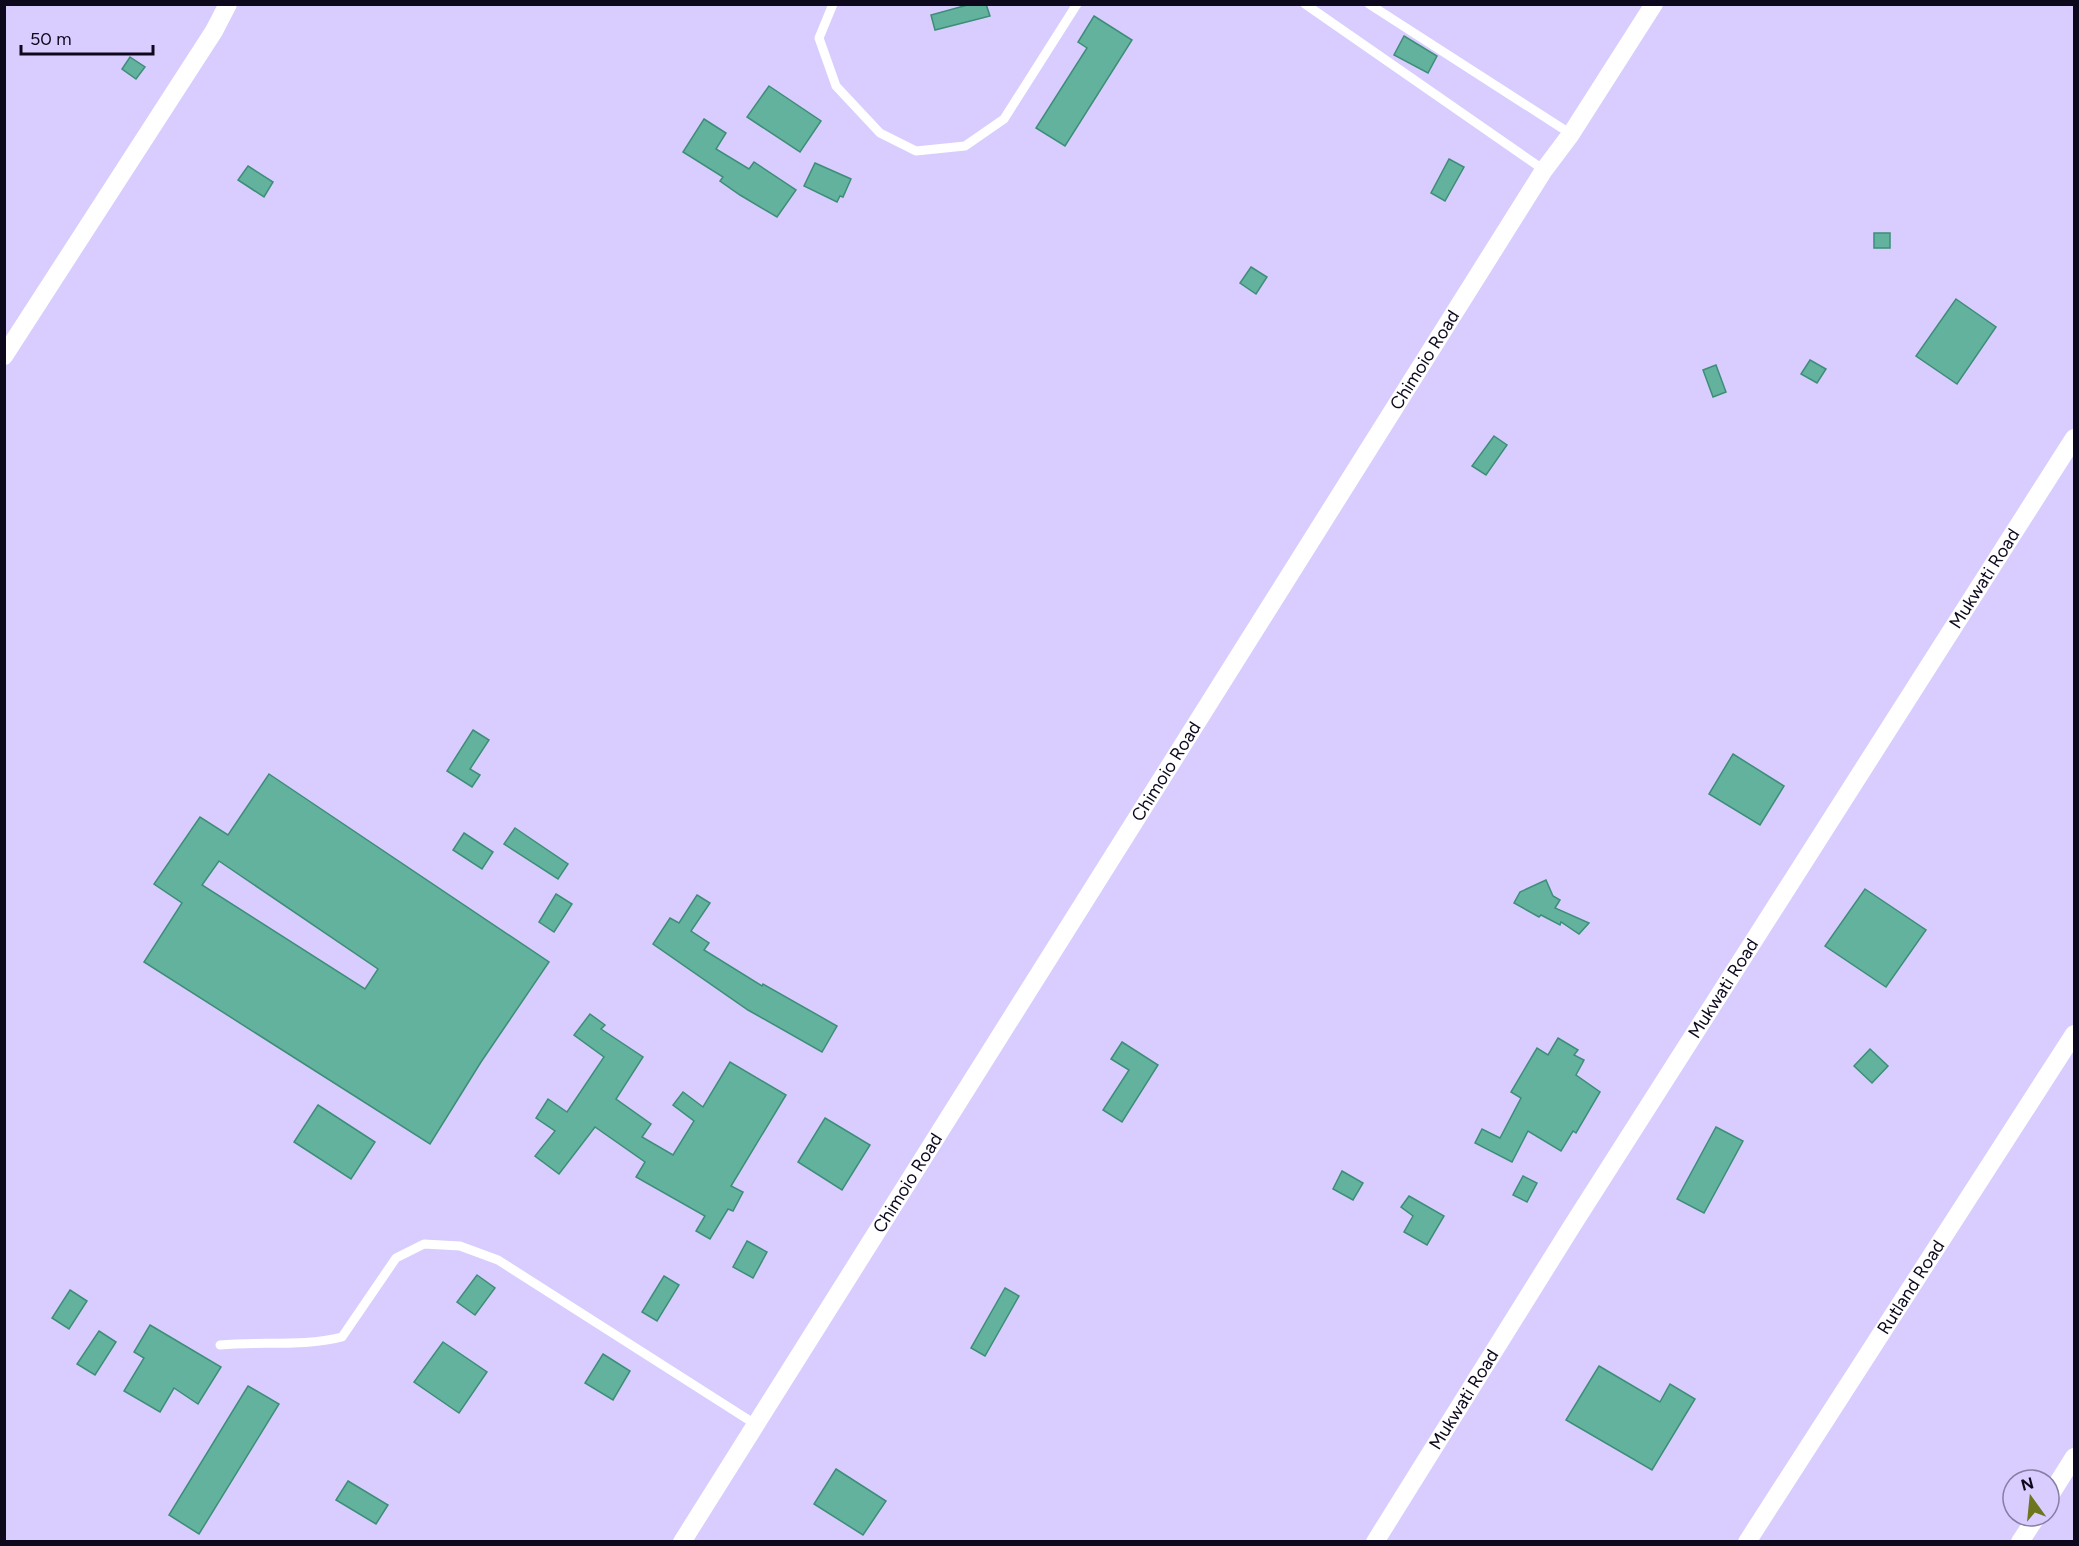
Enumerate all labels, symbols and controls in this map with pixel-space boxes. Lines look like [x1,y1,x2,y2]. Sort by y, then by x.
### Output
scale bar [21,18,153,56]
text: 50 m [30,28,72,50]
street label: Chimoio Road [1385,306,1464,414]
street label: Mukwati Road [1945,525,2024,633]
street label: Chimoio Road [1127,718,1206,825]
street label: Mukwati Road [1683,934,1763,1042]
street label: Chimoio Road [868,1129,947,1237]
street label: Rutland Road [1873,1236,1949,1339]
street label: Mukwati Road [1424,1345,1503,1454]
north arrow [2001,1468,2061,1528]
text: N [2019,1473,2036,1495]

